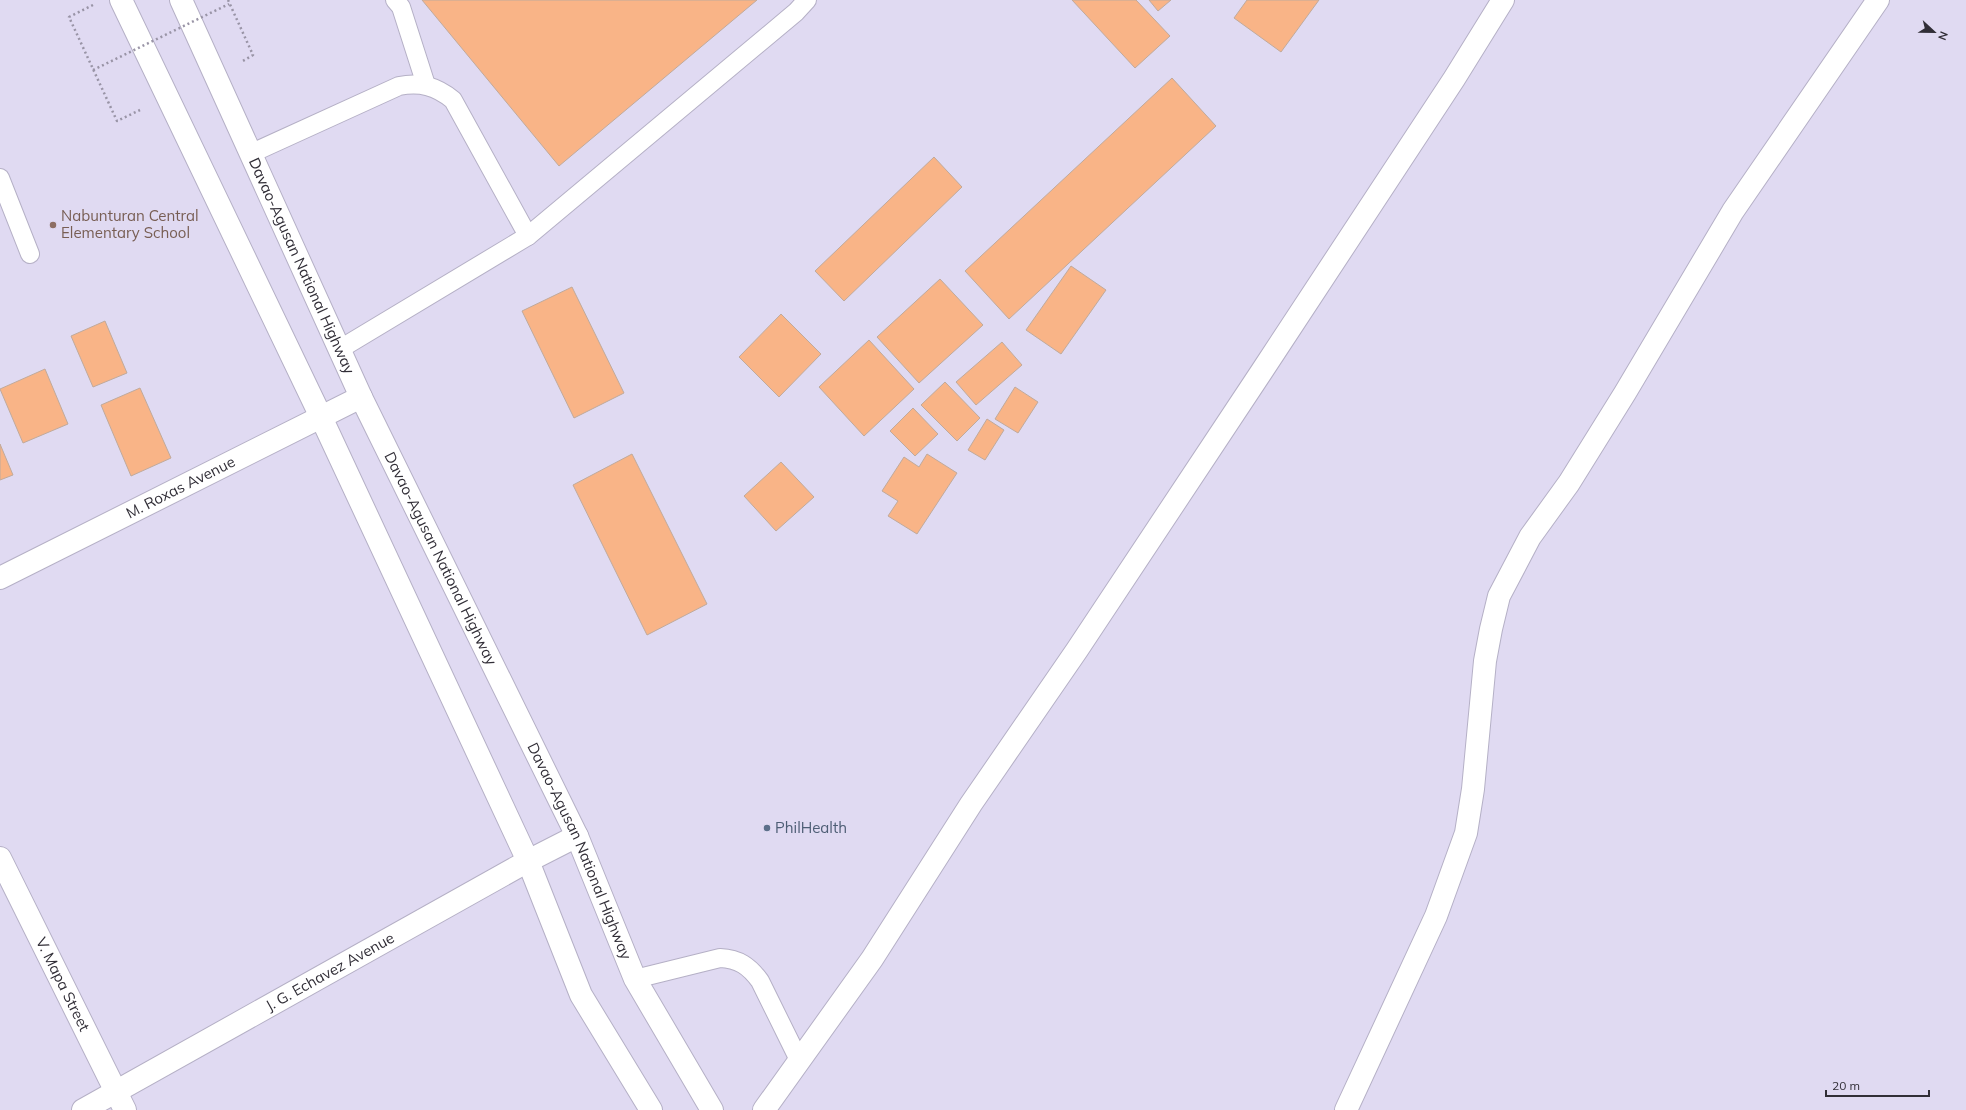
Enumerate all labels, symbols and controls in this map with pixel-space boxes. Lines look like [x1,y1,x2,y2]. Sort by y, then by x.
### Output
north arrow [1914,12,1954,52]
text: N [1935,29,1951,42]
street label: Davao-Agusan National Highway [245,155,359,377]
place label: Nabunturan Central Elementary School [61,206,199,242]
marker: Nabunturan Central Elementary School [48,220,58,230]
street label: Davao-Agusan National Highway [380,449,501,668]
street label: M. Roxas Avenue [123,452,238,522]
street label: Davao-Agusan National Highway [524,739,636,962]
place label: PhilHealth [775,818,847,837]
marker: PhilHealth [762,823,772,833]
street label: J. G. Echavez Avenue [262,928,397,1015]
street label: V. Mapa Street [32,934,94,1034]
scale bar [1826,1072,1929,1098]
text: 20 m [1832,1078,1860,1093]

